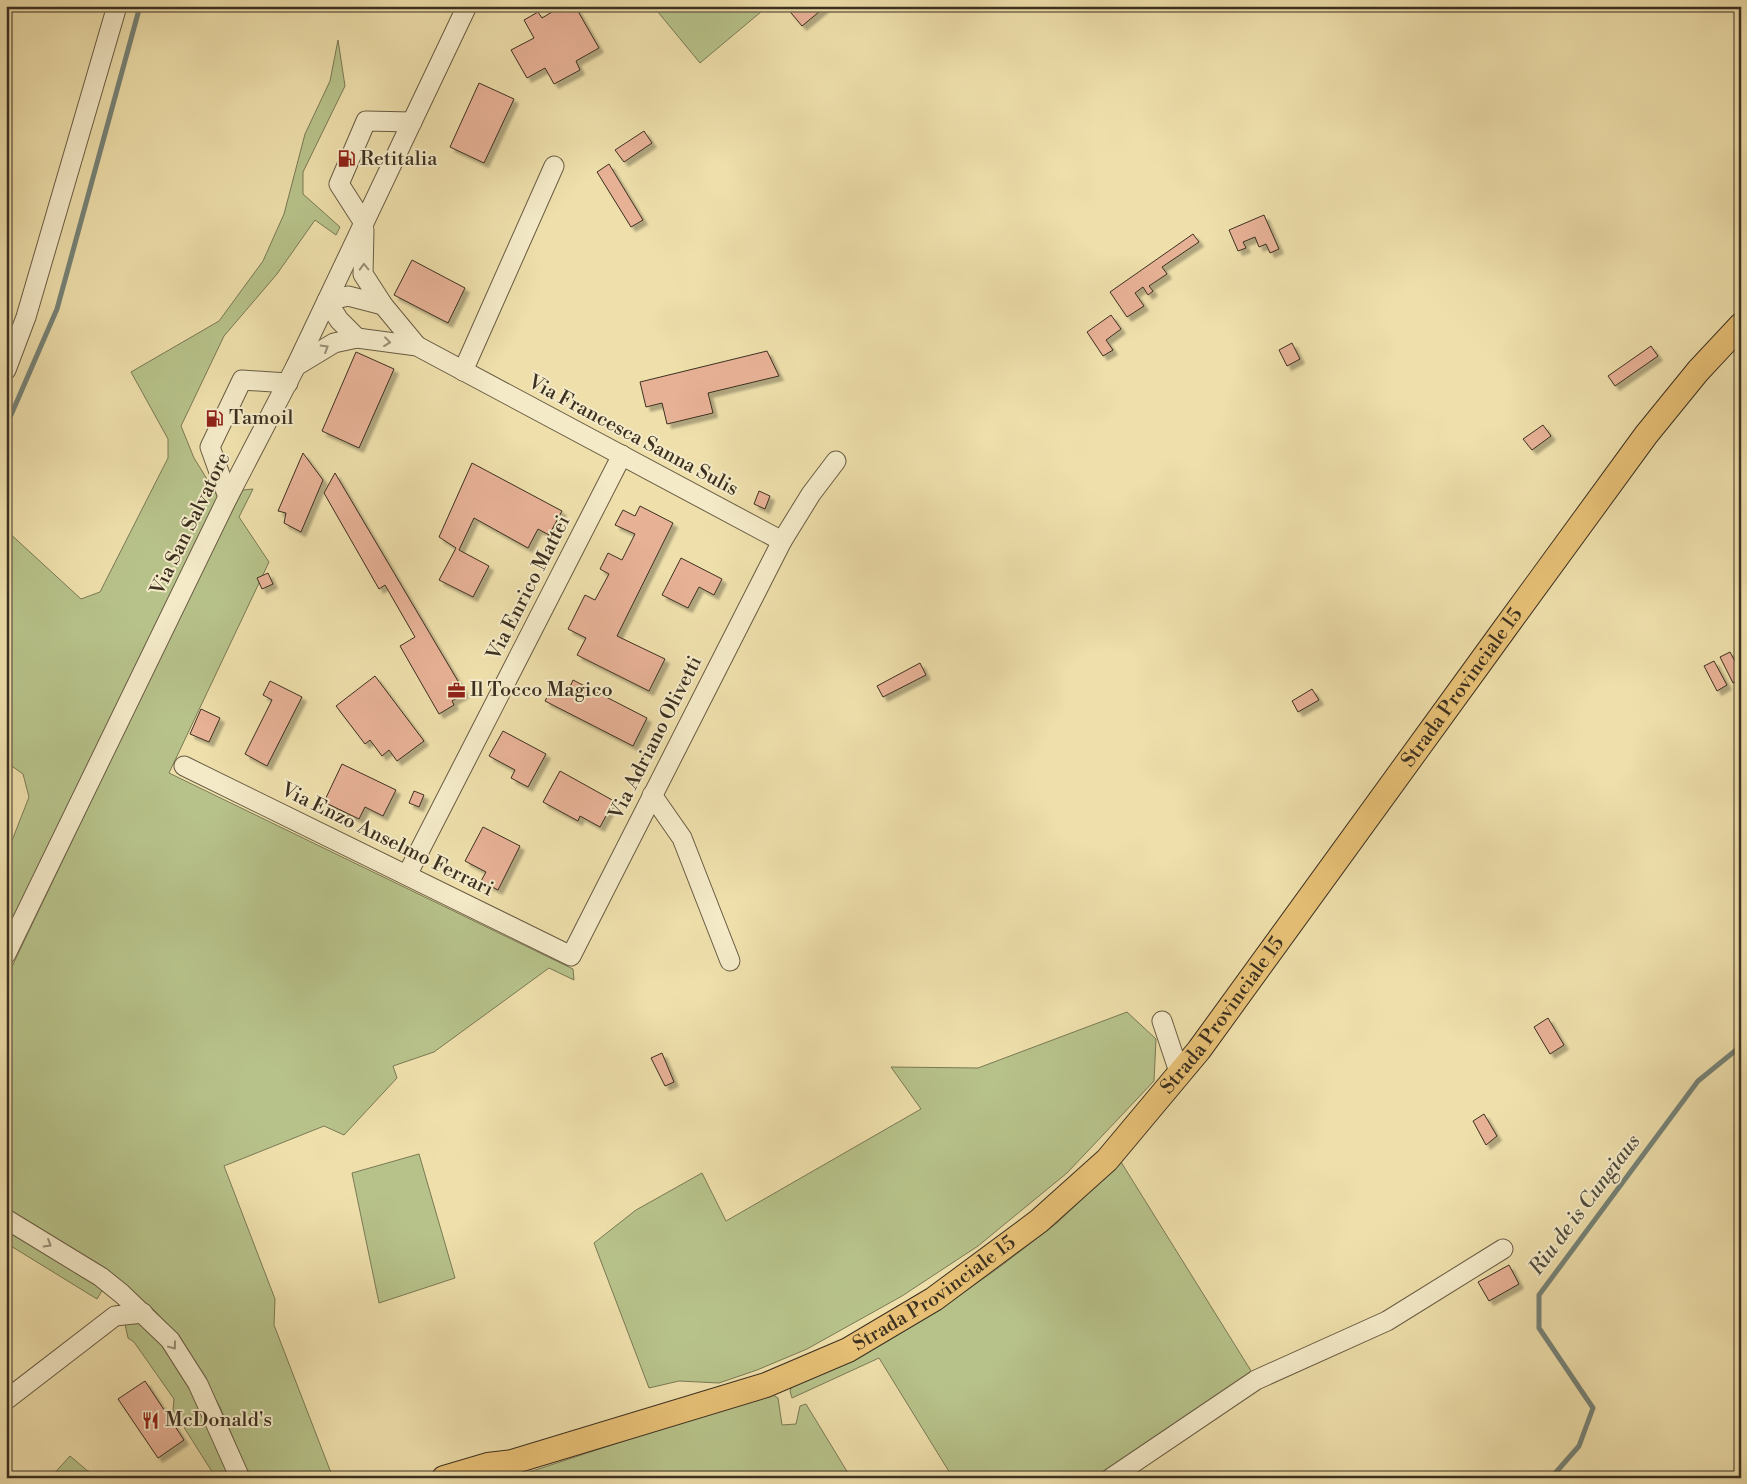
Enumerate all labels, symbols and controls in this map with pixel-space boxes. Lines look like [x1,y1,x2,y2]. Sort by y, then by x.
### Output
place label: Retitalia [360,147,438,172]
fuel station icon: Retitalia [336,149,356,169]
one-way arrow [359,262,369,270]
one-way arrow [383,336,391,347]
one-way arrow [320,345,329,355]
street label: Via Francesca Sanna Sulis [523,369,742,502]
place label: Tamoil [229,406,293,431]
fuel station icon: Tamoil [205,408,225,428]
street label: Via San Salvatore [145,448,236,600]
street label: Via Enrico Mattei [481,511,576,666]
street label: Strada Provinciale 15 [1396,603,1528,772]
street label: Via Adriano Olivetti [603,652,708,825]
place label: Il Tocco Magico [470,678,613,703]
office icon: Il Tocco Magico [446,680,466,700]
street label: Via Enzo Anselmo Ferrari [276,777,498,903]
street label: Strada Provinciale 15 [1155,932,1290,1099]
water label: Riu de is Cungiaus [1523,1129,1646,1281]
street label: Strada Provinciale 15 [848,1230,1021,1357]
one-way arrow [42,1238,51,1248]
one-way arrow [167,1340,176,1350]
place label: McDonald's [165,1408,272,1433]
restaurant icon: McDonald's [141,1410,161,1430]

